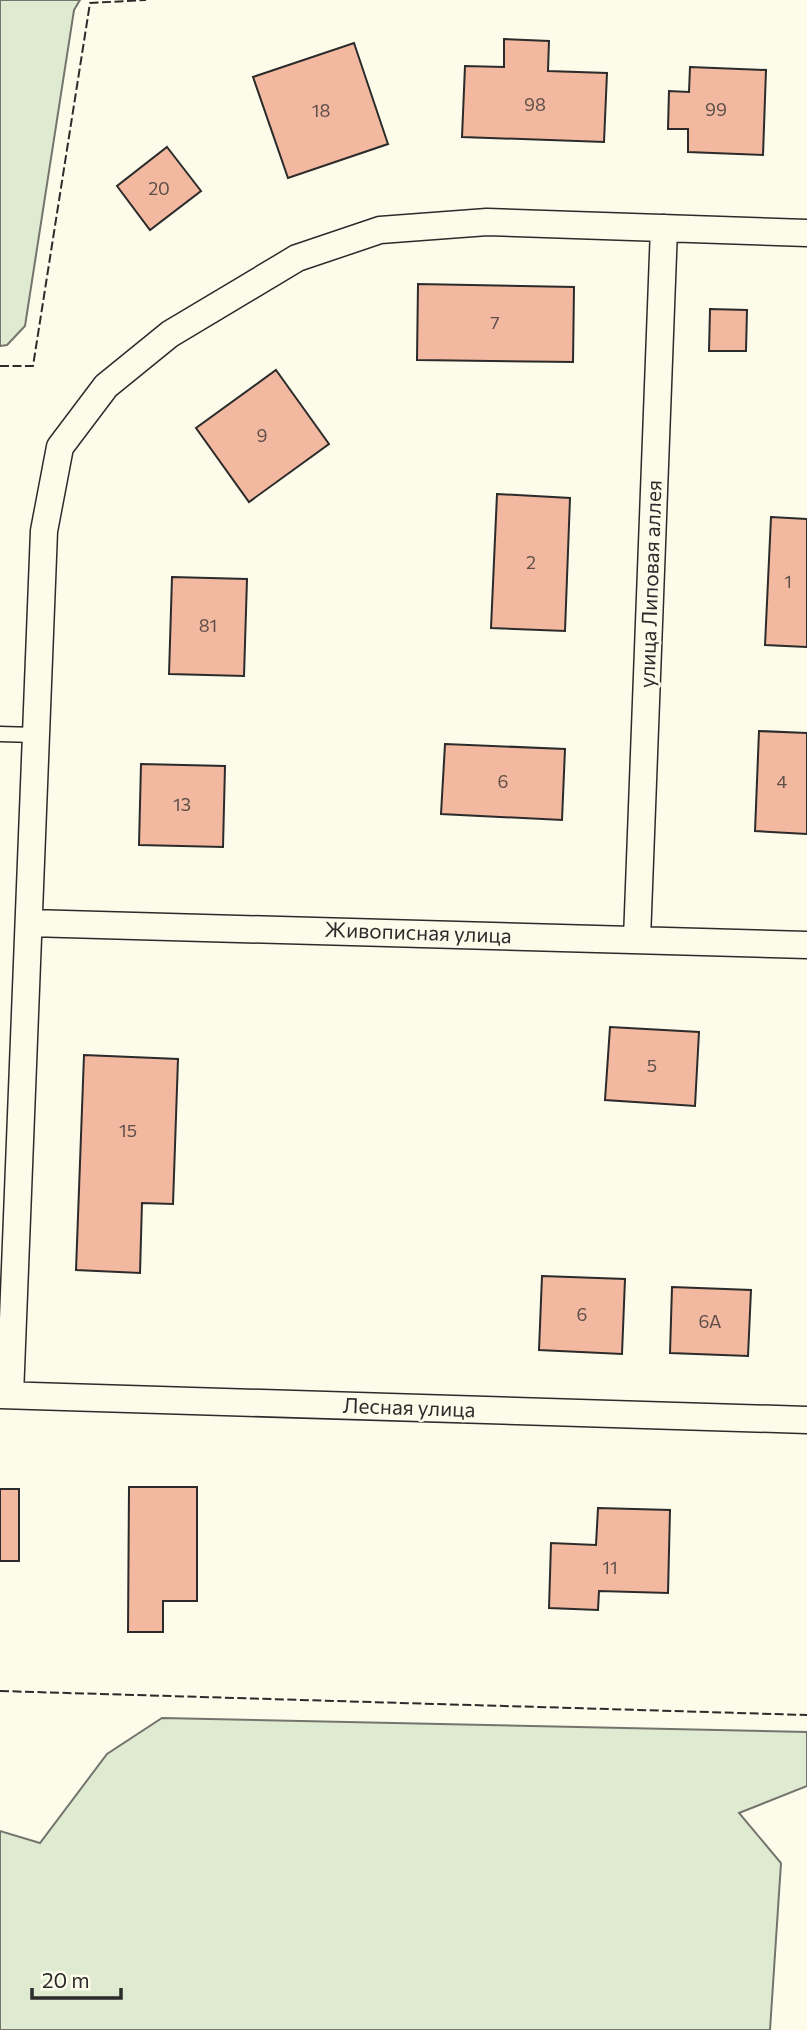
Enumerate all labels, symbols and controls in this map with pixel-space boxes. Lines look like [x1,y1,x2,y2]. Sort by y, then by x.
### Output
house number: 98 [524,93,546,115]
house number: 99 [705,98,727,120]
house number: 18 [312,99,330,121]
house number: 20 [148,177,170,199]
house number: 7 [490,311,500,333]
house number: 9 [257,424,267,446]
street label: улица Липовая аллея [633,480,666,688]
house number: 2 [526,551,536,573]
house number: 1 [784,570,792,592]
house number: 81 [199,614,217,636]
house number: 6 [498,770,508,792]
house number: 4 [777,770,788,792]
house number: 13 [173,793,191,815]
street label: Живописная улица [324,916,512,947]
house number: 5 [647,1054,657,1076]
house number: 15 [119,1119,137,1141]
house number: 6 [577,1303,587,1325]
house number: 6А [699,1310,721,1332]
street label: Лесная улица [342,1392,476,1421]
house number: 11 [602,1556,618,1578]
scale bar [32,1956,121,2000]
text: 20 m [42,1967,90,1992]

